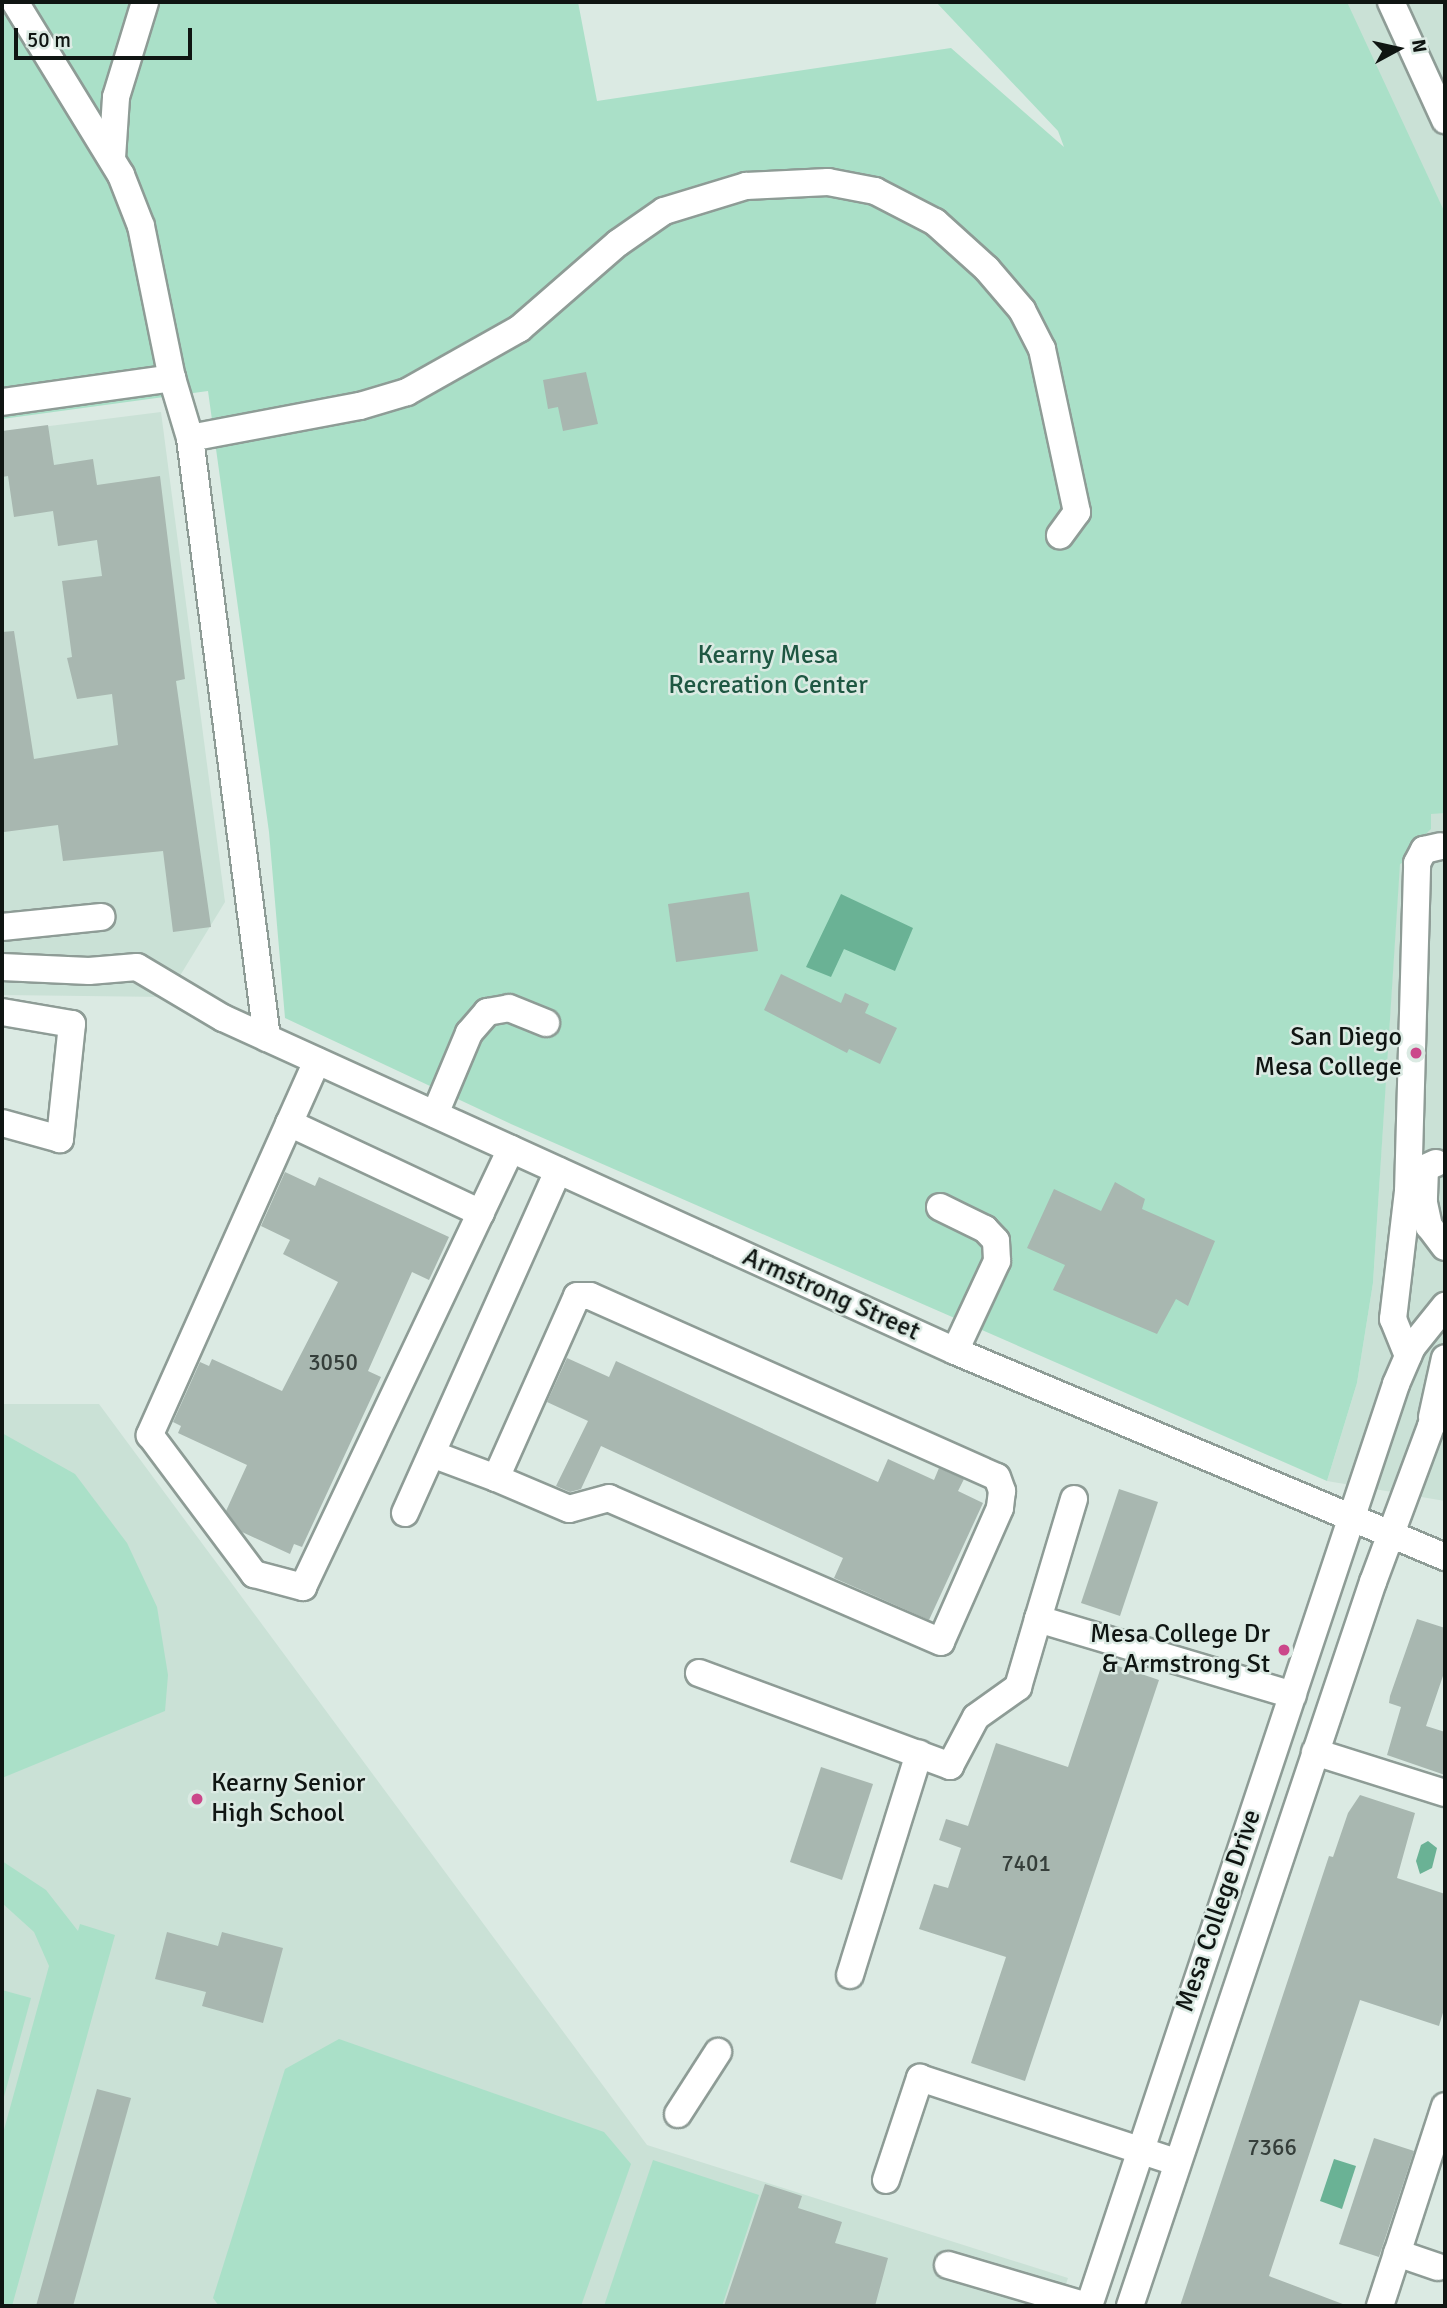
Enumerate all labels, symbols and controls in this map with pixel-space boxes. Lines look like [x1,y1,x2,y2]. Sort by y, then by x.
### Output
scale bar [18,14,196,58]
north arrow [1363,14,1433,84]
text: 50 m [27,27,71,53]
text: N [1406,38,1432,54]
park label: Kearny Mesa Recreation Center [668,640,868,702]
place label: San Diego Mesa College [1254,1022,1402,1084]
marker: San Diego Mesa College [1408,1045,1424,1061]
street label: Armstrong Street [738,1242,924,1348]
house number: 3050 [308,1349,358,1377]
place label: Mesa College Dr & Armstrong St [1090,1619,1270,1680]
marker: Mesa College Dr & Armstrong St [1276,1642,1292,1658]
place label: Kearny Senior High School [211,1768,365,1830]
marker: Kearny Senior High School [189,1791,205,1807]
street label: Mesa College Drive [1170,1806,1268,2016]
house number: 7401 [1001,1850,1051,1878]
house number: 7366 [1247,2134,1297,2162]

